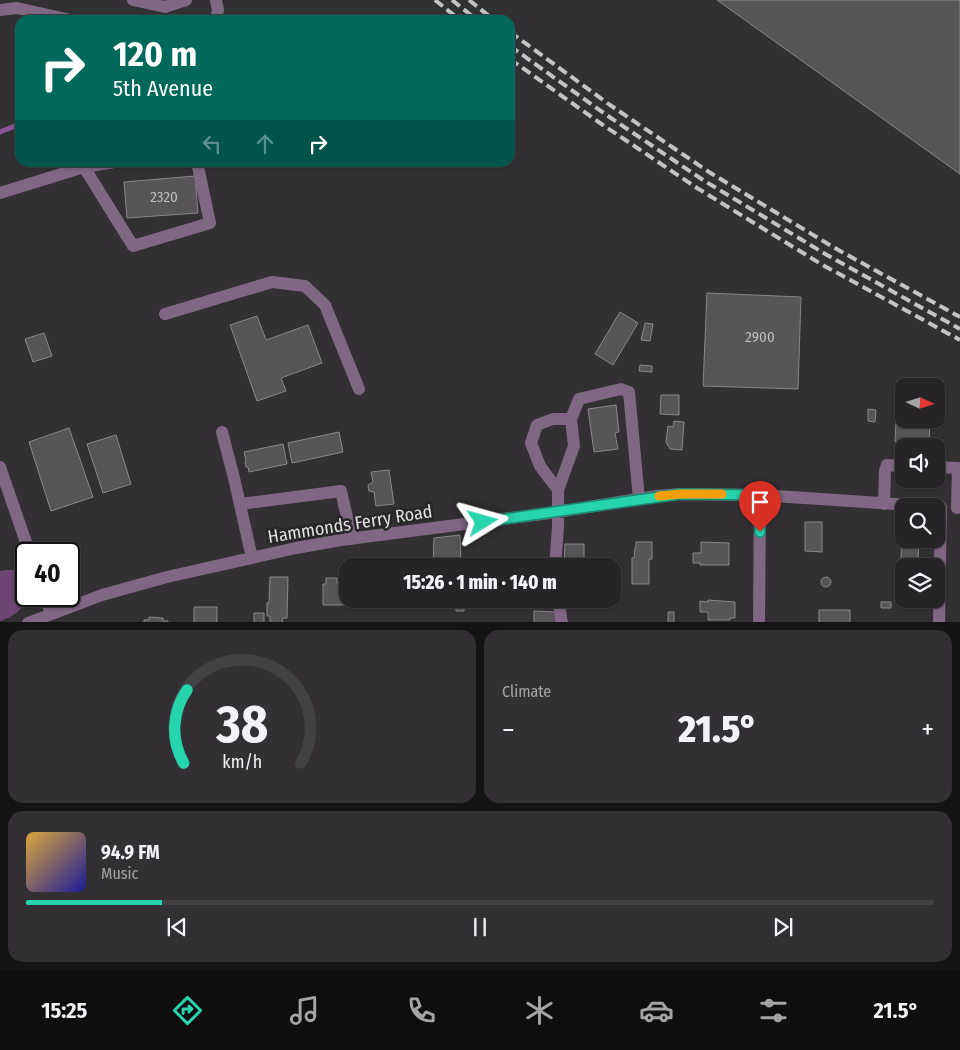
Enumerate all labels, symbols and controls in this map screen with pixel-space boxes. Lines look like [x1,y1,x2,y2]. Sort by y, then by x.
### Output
text: 120 m [113,33,197,75]
icon: right [30,35,95,100]
text: 5th Avenue [113,75,213,102]
icon: left [198,130,226,158]
icon: ahead [251,130,279,158]
icon: right [304,130,332,158]
house number: 2320 [150,188,178,206]
house number: 2900 [745,328,775,346]
north arrow [895,378,945,428]
map controls [895,378,945,608]
button: sound [895,438,945,488]
pin [739,481,781,532]
icon: arrive [746,488,774,516]
position arrow [456,495,508,547]
button: search [895,498,945,548]
street label: Hammonds Ferry Road [266,500,434,548]
speed limit sign: 40 [15,542,80,607]
button: layers [895,558,945,608]
text: 15:26 · 1 min · 140 m [403,571,557,594]
text: Climate [502,682,551,701]
text: 38 [215,693,268,756]
text: 21.5° [678,706,758,752]
text: − [502,713,515,746]
text: + [921,713,934,746]
text: km/h [222,751,262,773]
text: 94.9 FM [101,841,160,864]
text: Music [101,864,138,883]
icon: previous [163,913,191,941]
icon: pause [466,913,494,941]
icon: next [769,913,797,941]
icon: directions [170,993,205,1028]
icon: music [287,993,322,1028]
icon: phone [404,993,439,1028]
icon: climate [522,993,557,1028]
icon: car [639,993,674,1028]
icon: filters [756,993,791,1028]
text: 15:25 [41,997,87,1024]
text: 21.5° [873,997,919,1024]

